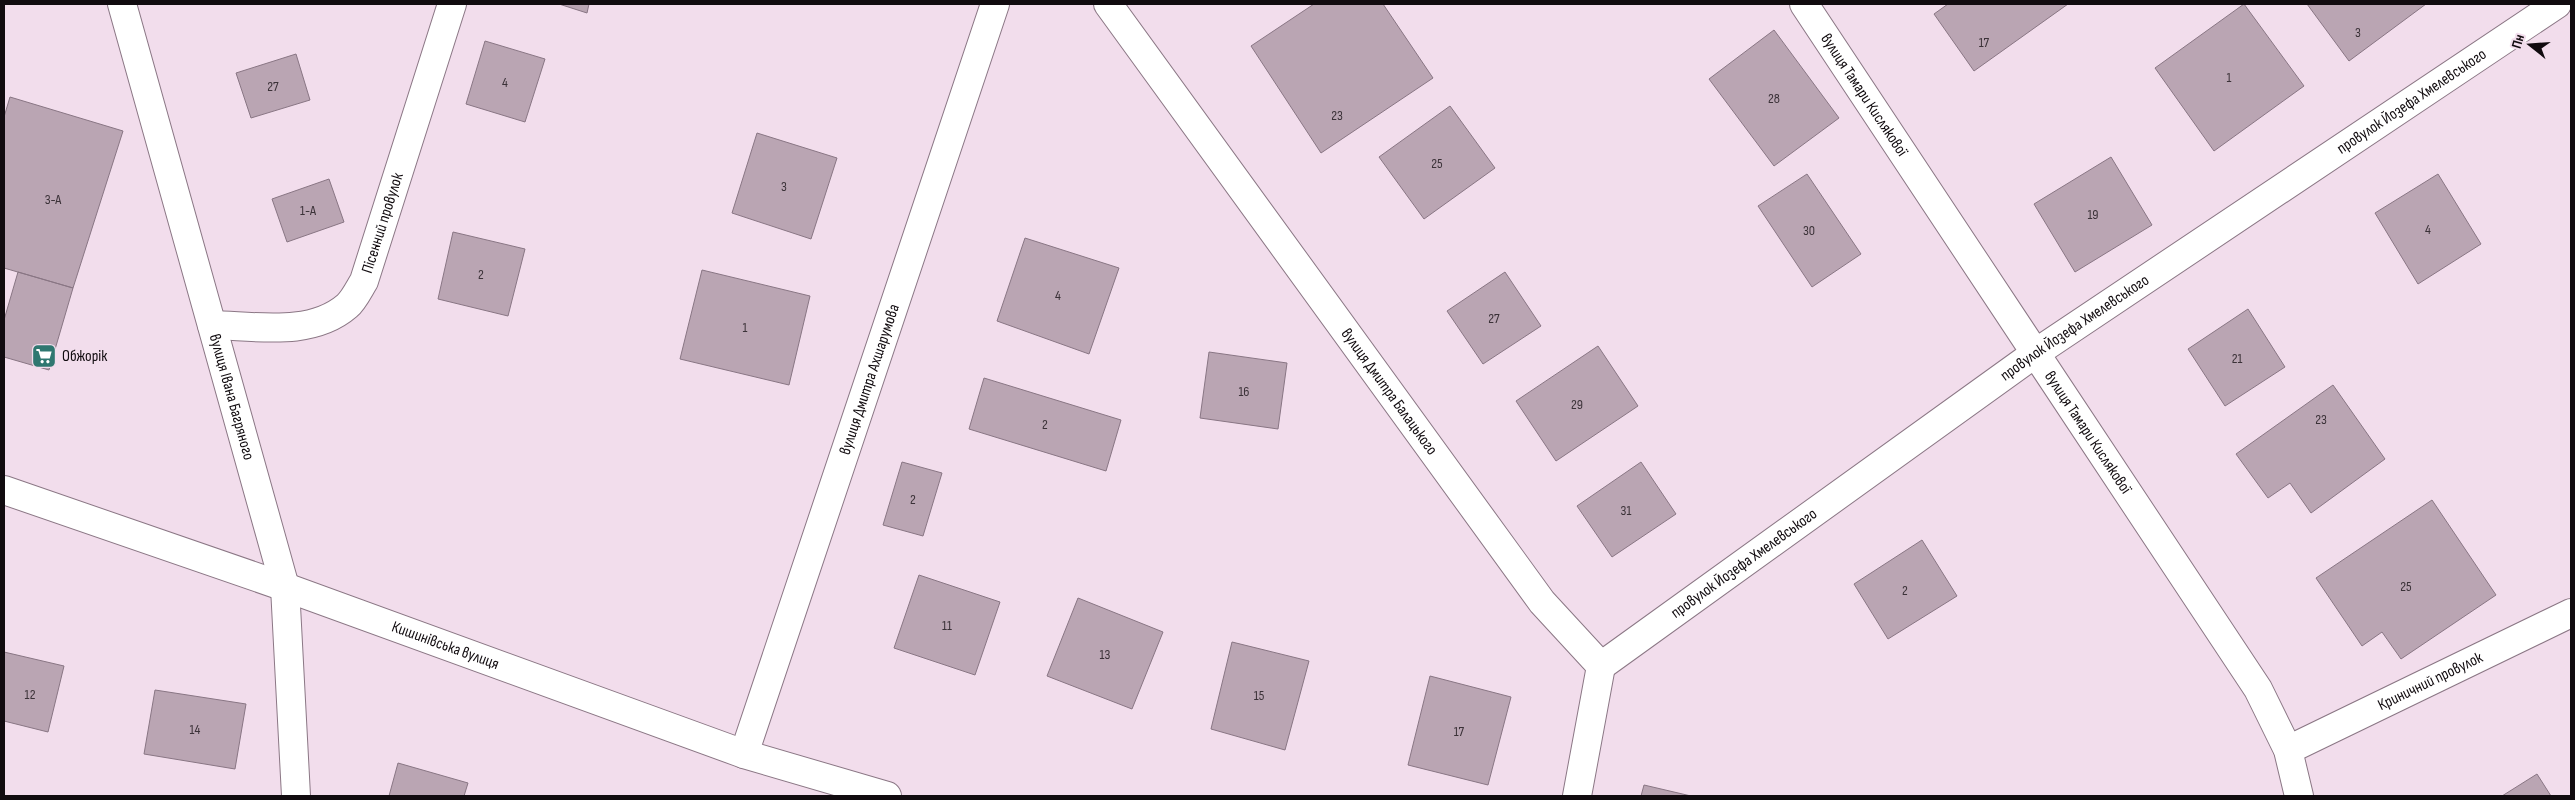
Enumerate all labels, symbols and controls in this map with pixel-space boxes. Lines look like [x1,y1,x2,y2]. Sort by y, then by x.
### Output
north arrow [2505,20,2555,70]
house number: 3 [2355,24,2361,41]
street label: вулиця Тамари Кислякової [1817,30,1912,161]
text: Пн [2508,32,2528,50]
house number: 17 [1979,34,1990,51]
street label: провулок Йозефа Хмелевського [2333,45,2490,158]
house number: 1 [2227,69,2232,86]
house number: 4 [502,74,508,91]
house number: 27 [267,78,279,95]
house number: 28 [1768,90,1780,107]
house number: 23 [1331,107,1343,124]
house number: 25 [1431,155,1443,172]
street label: Пісенний провулок [358,170,408,276]
house number: 3 [781,178,787,195]
house number: 3-А [45,191,62,208]
house number: 1-А [300,202,317,219]
house number: 19 [2087,206,2099,223]
house number: 4 [2425,221,2431,238]
house number: 30 [1803,222,1815,239]
house number: 2 [478,266,484,283]
street label: провулок Йозефа Хмелевського [1996,270,2152,385]
house number: 4 [1055,287,1061,304]
street label: вулиця Дмитра Ахшарумова [835,302,903,457]
house number: 27 [1488,310,1500,327]
house number: 1 [743,319,748,336]
street label: вулиця Дмитра Балацького [1337,325,1442,459]
street label: вулиця Івана Багряного [205,332,258,462]
supermarket icon: Обжорік [31,343,57,369]
place label: Обжорік [62,347,108,366]
house number: 21 [2232,350,2242,367]
street label: вулиця Тамари Кислякової [2041,368,2136,498]
house number: 16 [1238,383,1250,400]
house number: 29 [1571,396,1583,413]
house number: 23 [2315,411,2327,428]
house number: 2 [1042,416,1048,433]
house number: 2 [910,491,916,508]
house number: 31 [1621,502,1631,519]
street label: провулок Йозефа Хмелевського [1667,504,1821,622]
house number: 25 [2400,578,2412,595]
house number: 2 [1902,582,1908,599]
street label: Кишинівська вулиця [389,617,502,674]
house number: 11 [942,617,952,634]
house number: 13 [1100,646,1111,663]
street label: Криничний провулок [2375,647,2487,715]
house number: 12 [25,686,36,703]
house number: 15 [1254,687,1265,704]
house number: 14 [190,721,201,738]
house number: 17 [1454,723,1465,740]

